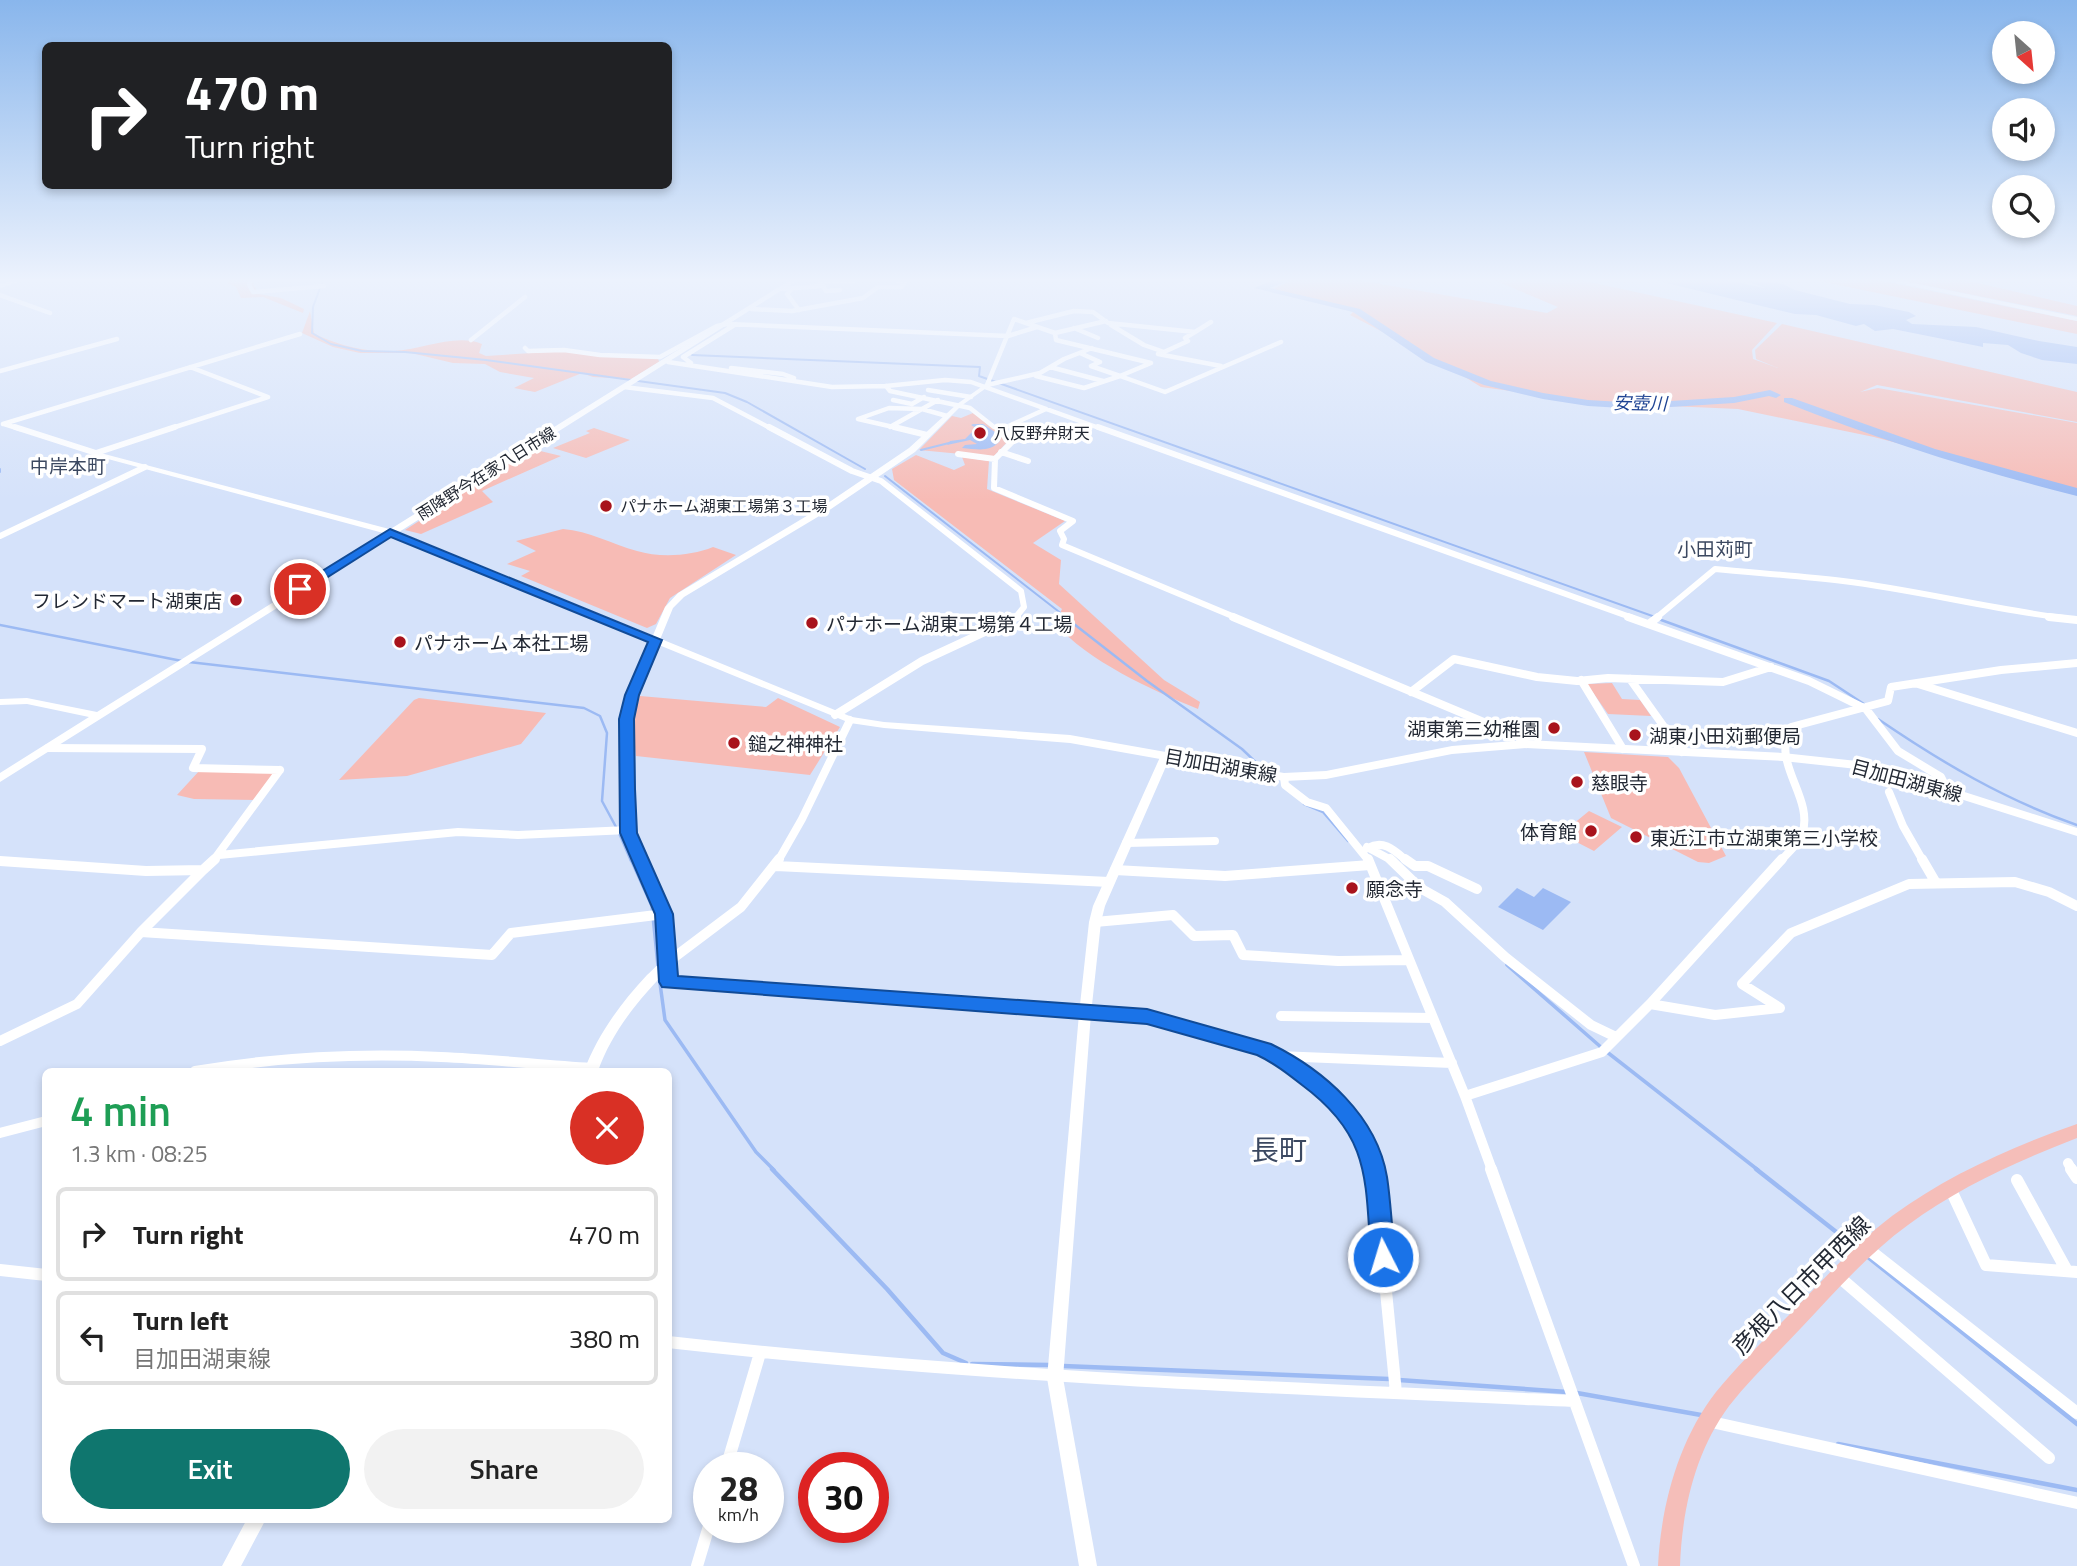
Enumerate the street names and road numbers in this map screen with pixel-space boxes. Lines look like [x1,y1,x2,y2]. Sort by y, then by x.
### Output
street label: 雨降野今在家八日市線 [412,420,560,526]
street label: 目加田湖東線 [1162,741,1280,789]
street label: 目加田湖東線 [1848,751,1966,809]
street label: 彦根八日市甲西線 [1724,1208,1878,1362]

